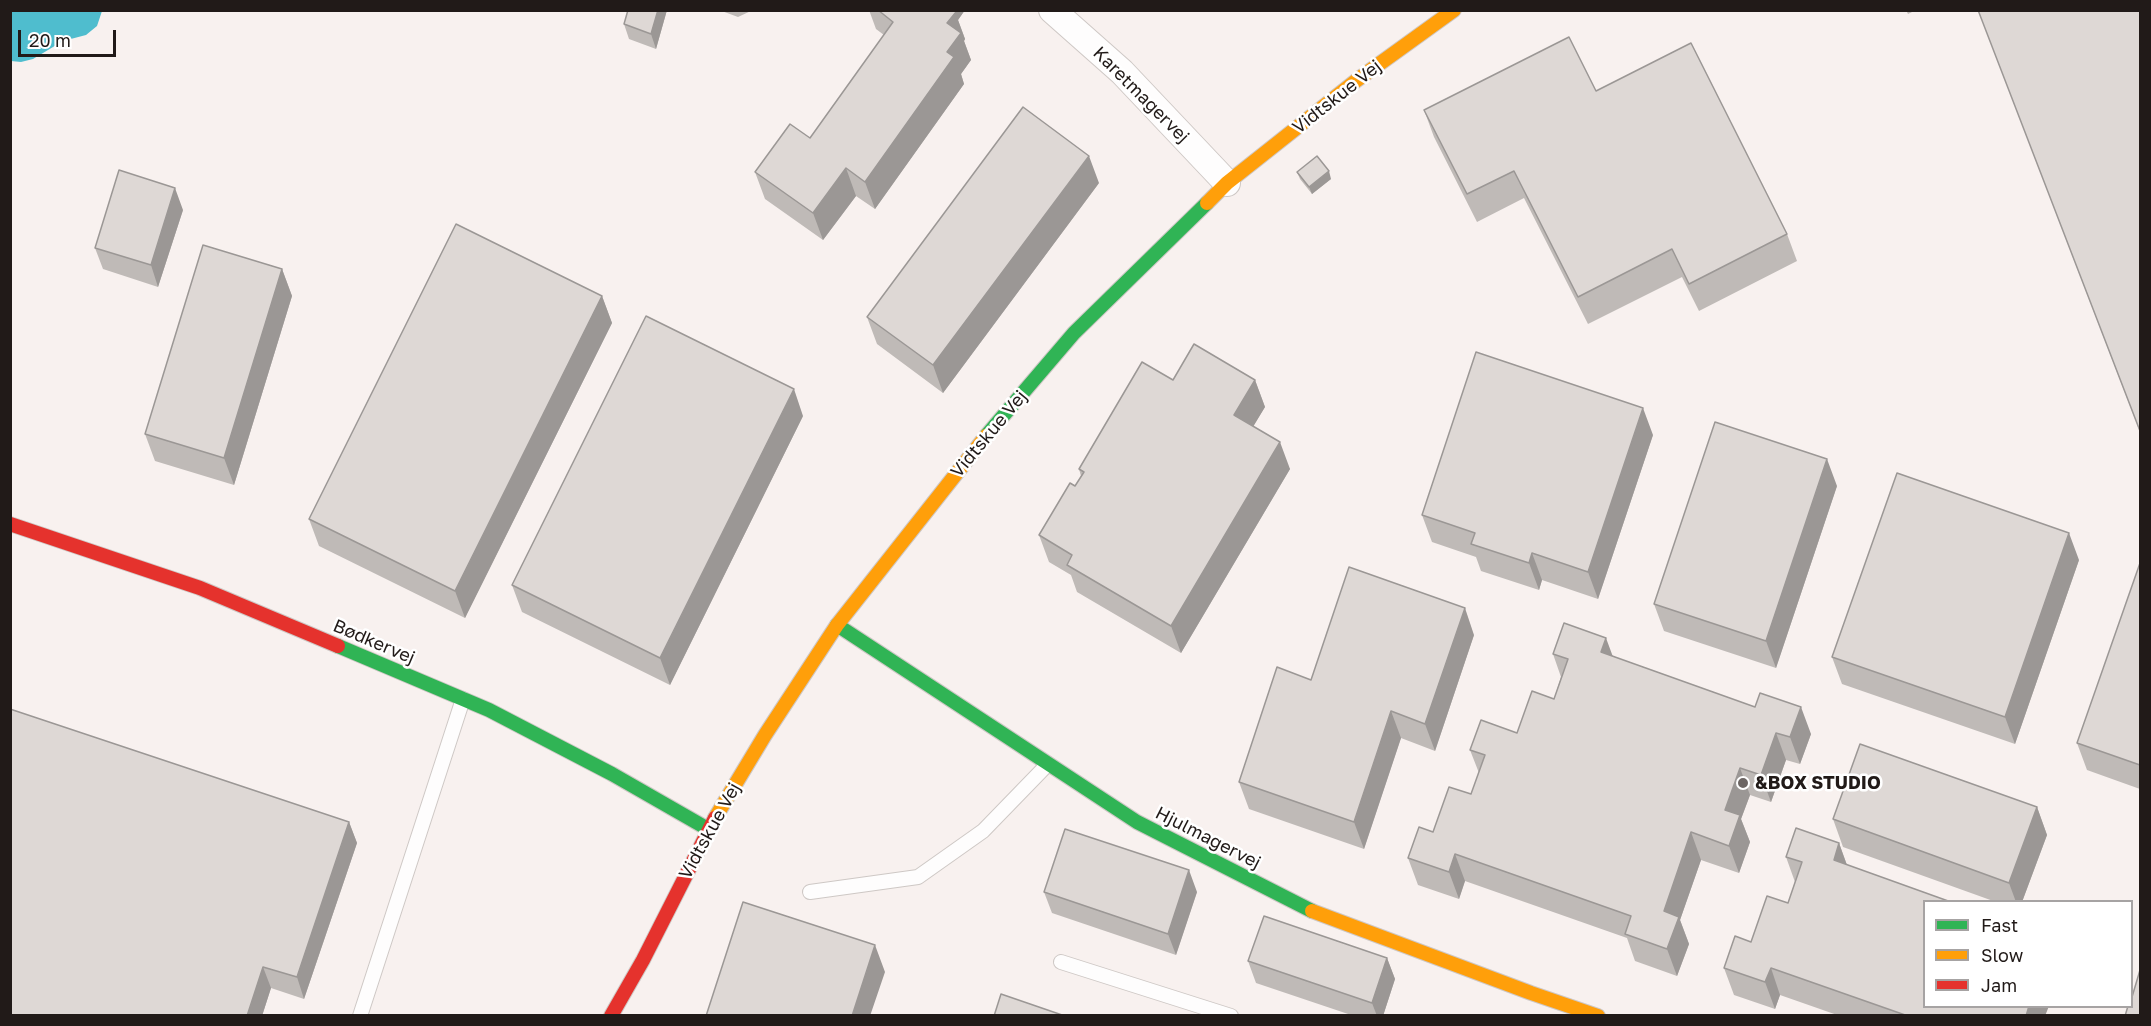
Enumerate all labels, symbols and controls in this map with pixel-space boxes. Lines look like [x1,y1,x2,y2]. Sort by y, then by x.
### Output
scale bar [21,18,118,56]
text: 20 m [29,29,71,51]
street label: Karetmagervej [1088,42,1194,148]
street label: Vidtskue Vej [1288,56,1386,138]
street label: Vidtskue Vej [946,386,1032,482]
street label: Bødkervej [330,615,418,669]
place label: &BOX STUDIO [1755,772,1881,794]
marker: &BOX STUDIO [1736,776,1750,790]
street label: Vidtskue Vej [675,779,745,883]
street label: Hjulmagervej [1152,802,1264,874]
legend [1923,900,2133,1008]
text: Fast [1981,914,2018,936]
text: Slow [1981,944,2023,966]
text: Jam [1981,974,2017,996]

